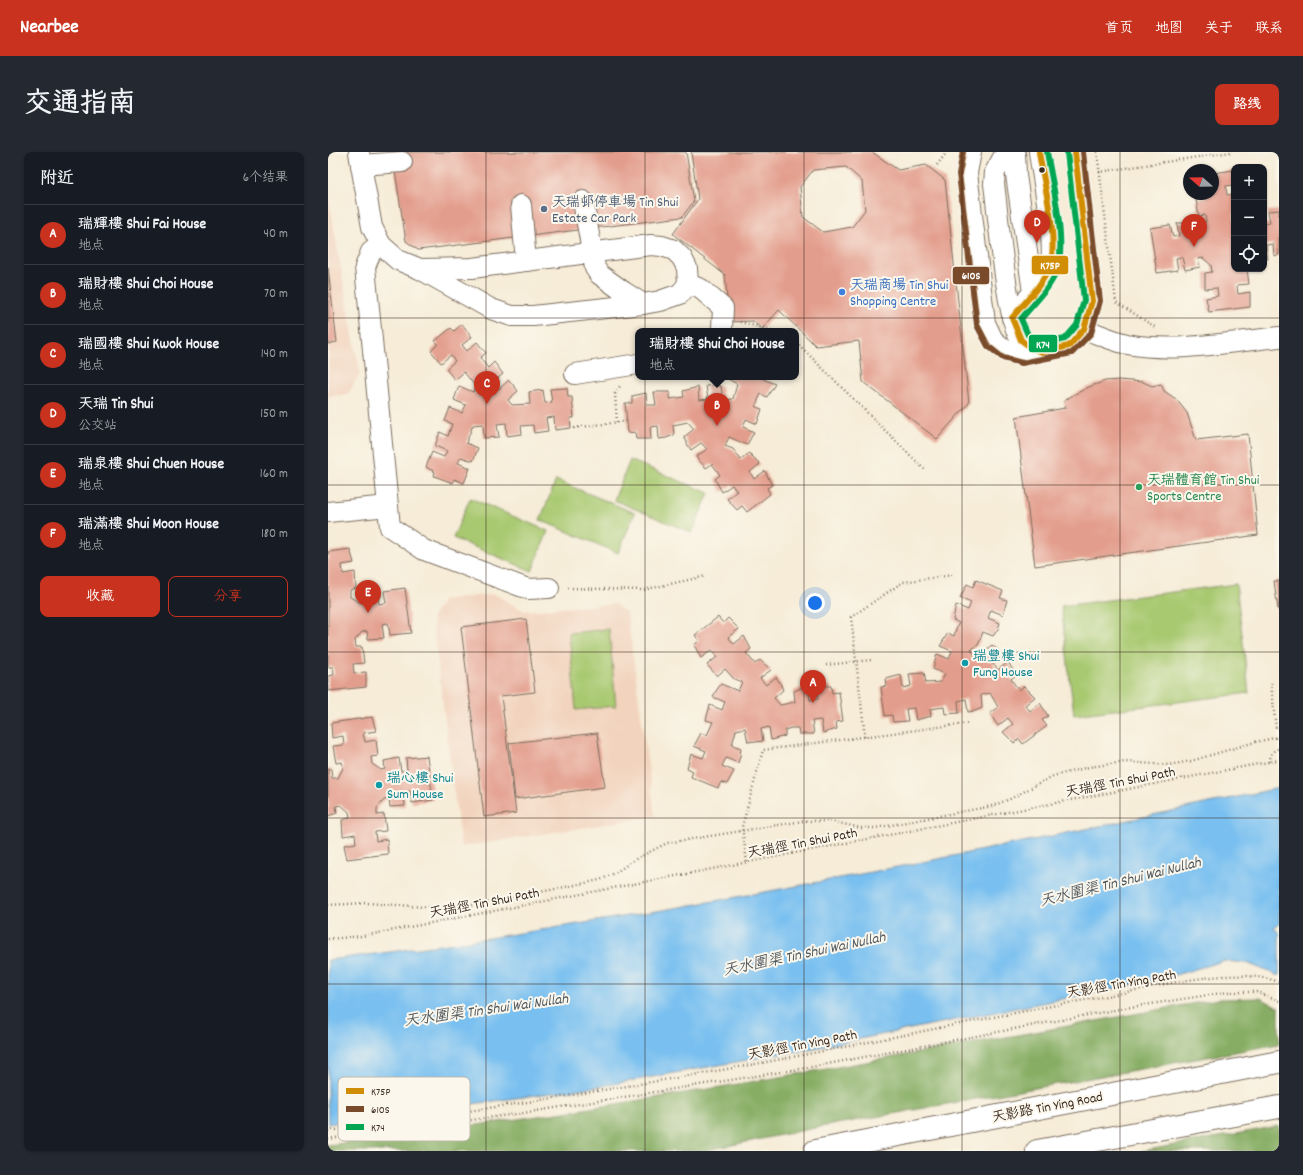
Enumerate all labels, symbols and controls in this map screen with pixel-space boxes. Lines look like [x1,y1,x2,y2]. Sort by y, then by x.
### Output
text: Nearbee [20,15,79,42]
text: 首页 [1105,19,1133,39]
text: 地图 [1155,19,1183,39]
text: 关于 [1205,19,1233,39]
text: 联系 [1255,19,1283,39]
button: 路线 [1215,84,1279,125]
text: 交通指南 [24,86,136,126]
north arrow [1183,164,1219,200]
map controls [1231,164,1267,272]
button: + [1231,164,1267,200]
unlabelled marker [1037,165,1047,175]
text: 附近 [40,168,74,192]
text: 6个结果 [243,169,288,188]
place label: 天瑞邨停車場 Tin Shui Estate Car Park [552,193,679,229]
button: − [1231,200,1267,236]
marker: 天瑞邨停車場 Tin Shui Estate Car Park [539,204,549,214]
pin: D [1024,210,1050,243]
text: 瑞輝樓 Shui Fai House [78,214,206,236]
pin: F [1181,214,1207,247]
text: A [49,225,57,244]
text: 40 m [264,225,288,244]
button: locate [1231,236,1267,272]
text: 地点 [78,237,104,256]
line badge: K75P [1031,255,1069,275]
text: K75P [1040,259,1060,275]
line badge: 610S [952,266,990,285]
text: 610S [962,269,980,285]
text: 瑞財樓 Shui Choi House [78,274,213,296]
place label: 天瑞商場 Tin Shui Shopping Centre [850,276,949,312]
text: B [50,285,56,304]
text: 70 m [264,285,288,304]
marker: 天瑞商場 Tin Shui Shopping Centre [837,287,847,297]
text: 地点 [78,297,104,316]
popup [635,328,799,380]
text: 瑞國樓 Shui Kwok House [78,334,219,356]
text: 瑞財樓 Shui Choi House [649,334,785,356]
line badge: K74 [1028,334,1058,353]
text: K74 [1036,338,1050,354]
text: C [50,345,56,364]
text: 140 m [261,345,288,364]
text: 地点 [78,357,104,376]
text: 地点 [649,357,675,376]
pin: C [474,371,500,404]
pin: B [704,393,730,426]
text: 天瑞 Tin Shui [78,394,153,416]
text: D [50,405,56,424]
text: 150 m [260,405,288,424]
text: 公交站 [78,417,117,436]
text: 瑞泉樓 Shui Chuen House [78,454,224,476]
text: E [50,465,56,484]
text: 160 m [260,465,288,484]
place label: 天瑞體育館 Tin Shui Sports Centre [1147,471,1260,507]
text: 地点 [78,477,104,496]
marker: 天瑞體育館 Tin Shui Sports Centre [1134,482,1144,492]
text: 瑞滿樓 Shui Moon House [78,514,219,536]
text: F [50,525,56,544]
text: 180 m [261,525,288,544]
text: 地点 [78,537,104,556]
button: 收藏 [40,576,160,617]
button: 分享 [168,576,288,617]
pin: E [355,580,381,613]
your location [805,593,825,613]
place label: 瑞豐樓 Shui Fung House [972,647,1040,683]
marker: 瑞豐樓 Shui Fung House [960,658,970,668]
pin: A [800,670,826,703]
street label: 天瑞徑 Tin Shui Path [1064,762,1177,803]
place label: 瑞心樓 Shui Sum House [386,769,454,805]
marker: 瑞心樓 Shui Sum House [374,780,384,790]
street label: 天瑞徑 Tin Shui Path [746,823,859,864]
water label: 天水圍渠 Tin Shui Wai Nullah [1038,852,1204,914]
street label: 天瑞徑 Tin Shui Path [428,883,541,924]
water label: 天水圍渠 Tin Shui Wai Nullah [721,927,889,983]
street label: 天影徑 Tin Ying Path [1065,965,1178,1004]
water label: 天水圍渠 Tin Shui Wai Nullah [403,988,571,1033]
street label: 天影徑 Tin Ying Path [746,1026,859,1066]
legend [338,1077,470,1141]
text: K75P [371,1085,390,1101]
street label: 天影路 Tin Ying Road [990,1087,1105,1129]
text: 610S [371,1103,390,1119]
text: K74 [371,1121,385,1137]

